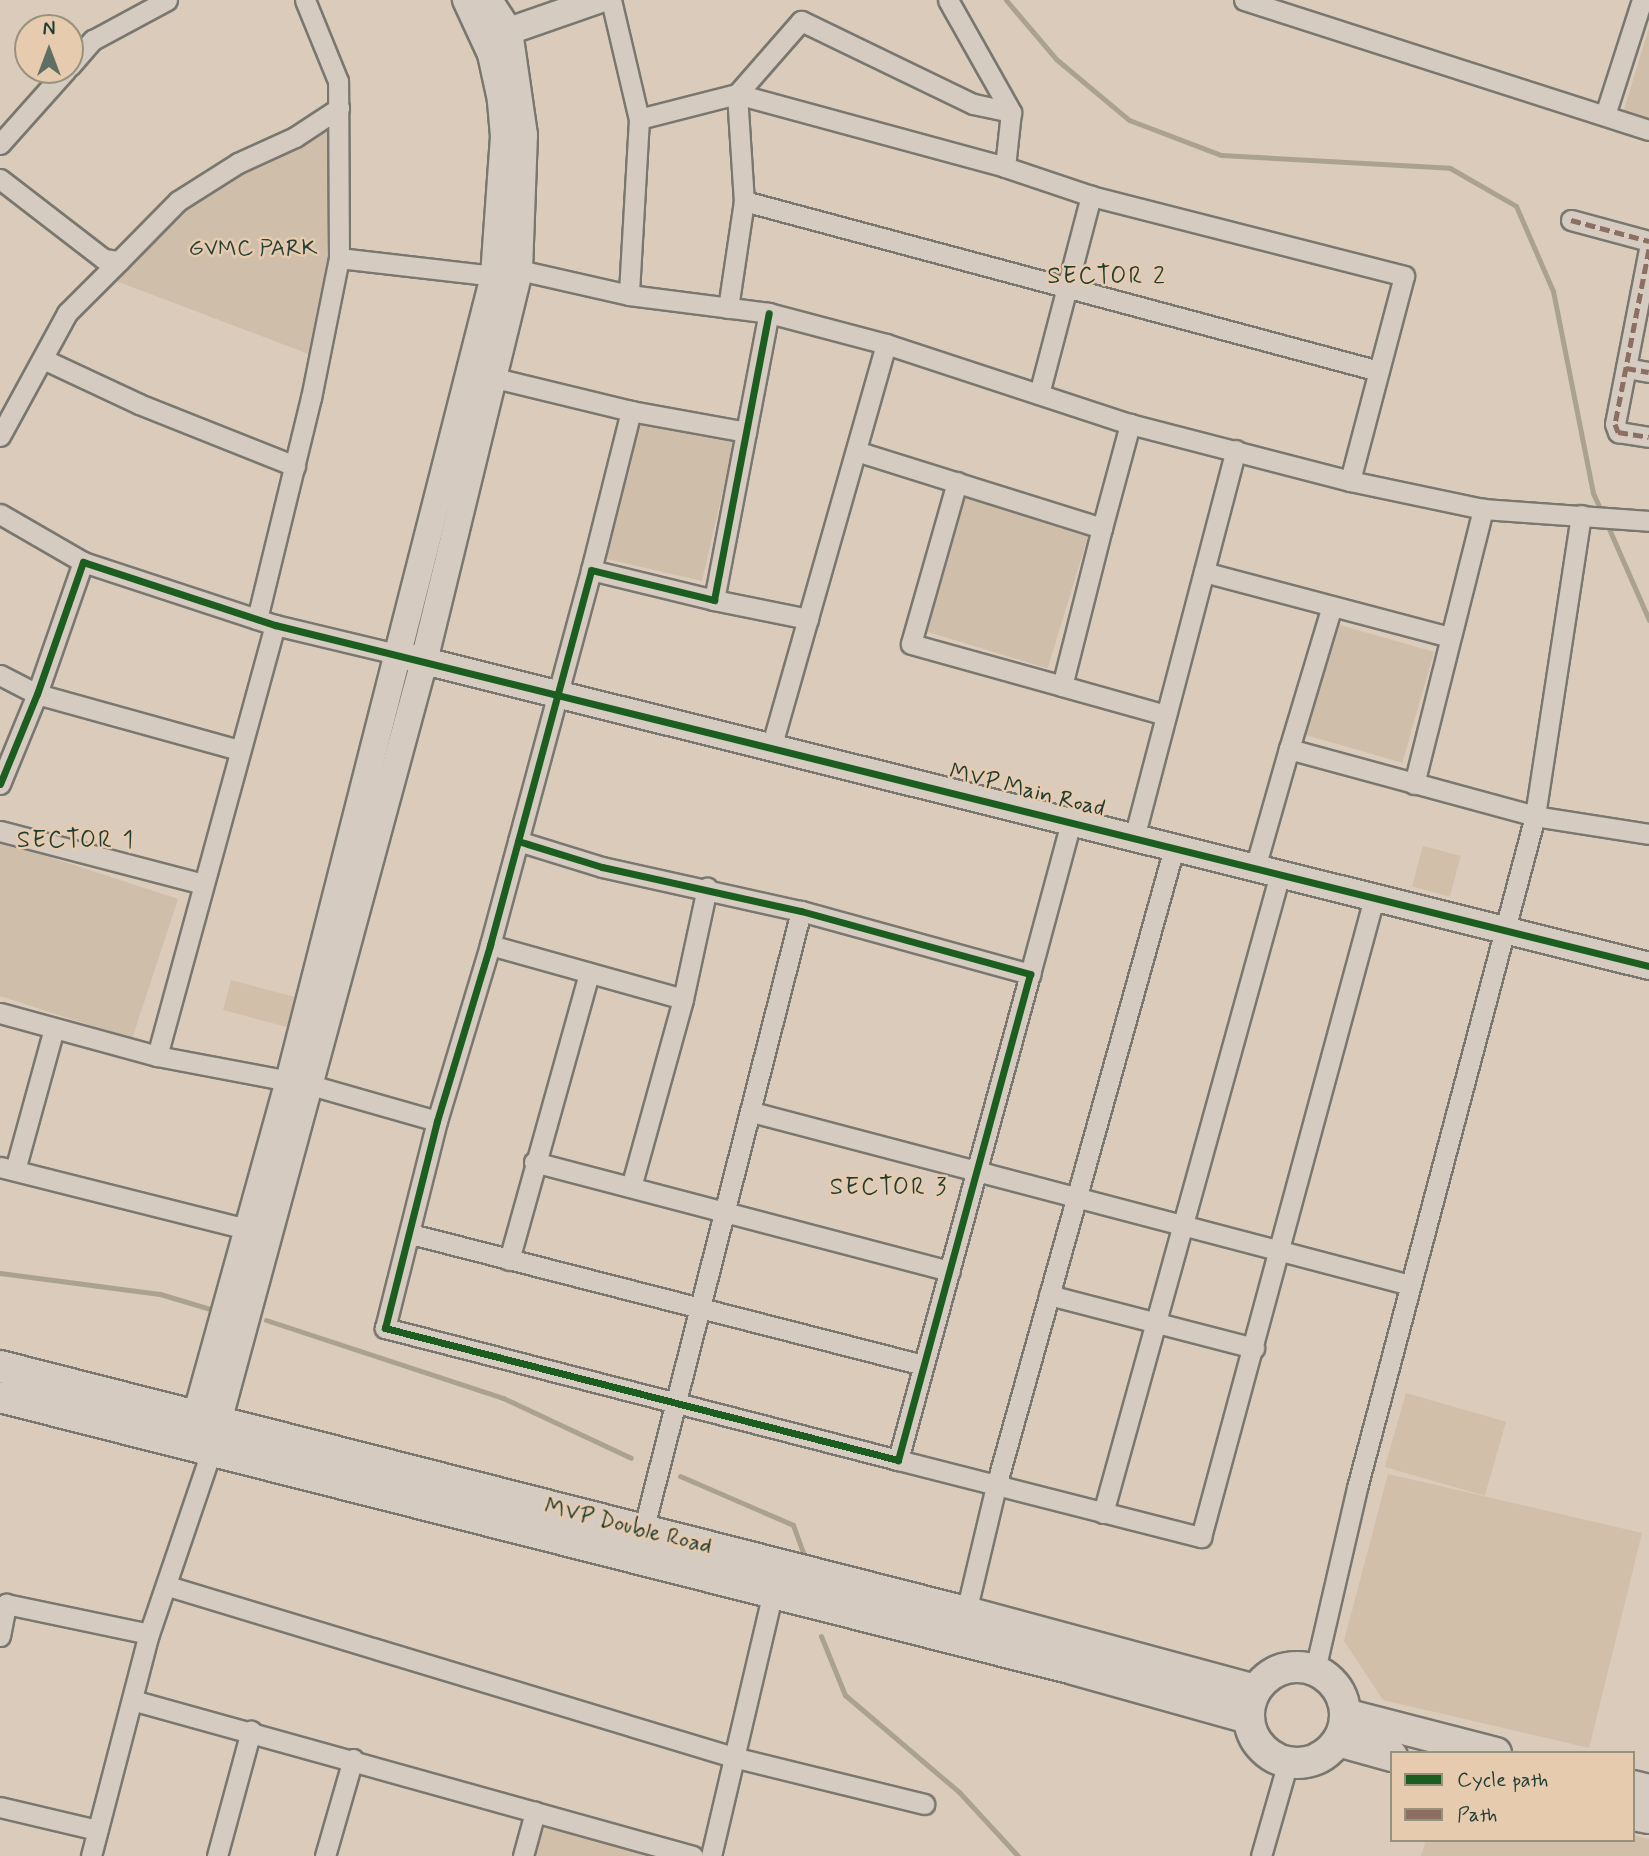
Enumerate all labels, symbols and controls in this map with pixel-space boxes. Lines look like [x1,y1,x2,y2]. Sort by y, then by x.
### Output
north arrow [14,14,84,84]
text: N [43,17,55,42]
park label: GVMC PARK [191,235,315,263]
district label: SECTOR 2 [1049,263,1165,291]
street label: MVP Main Road [947,758,1107,824]
district label: SECTOR 1 [18,827,134,855]
district label: SECTOR 3 [831,1174,947,1202]
street label: MVP Double Road [541,1493,715,1561]
legend [1390,1751,1635,1842]
text: Cycle path [1457,1766,1548,1794]
text: Path [1457,1801,1497,1829]

